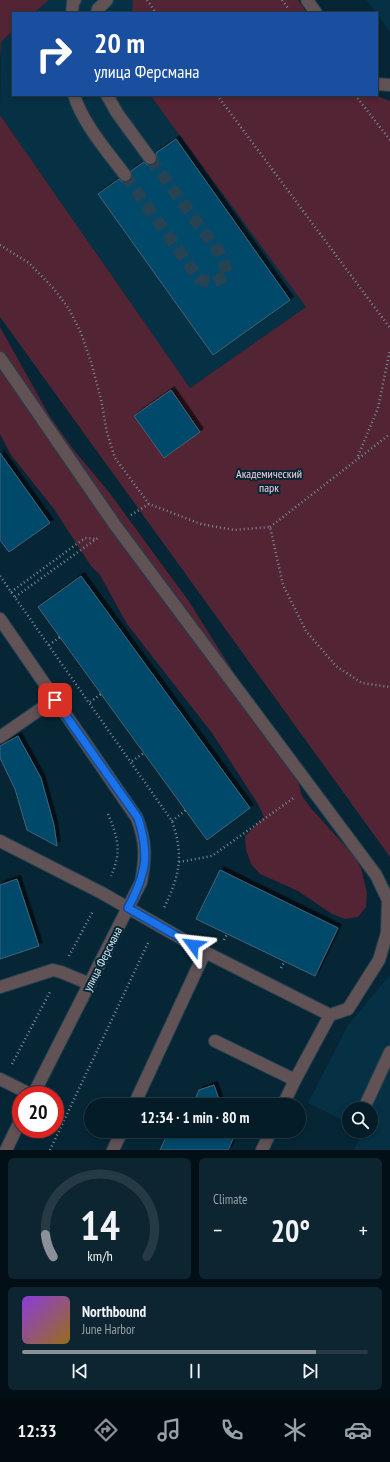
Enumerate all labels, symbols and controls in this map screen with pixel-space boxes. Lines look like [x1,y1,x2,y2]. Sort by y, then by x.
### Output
text: 20 m [94,24,145,61]
icon: right [28,28,80,80]
text: улица Ферсмана [94,60,199,83]
park label: Академический парк [236,466,302,495]
pin [38,683,72,717]
icon: arrive [44,689,66,711]
street label: улица Ферсмана [80,924,125,993]
position arrow [172,924,214,966]
speed limit sign: 20 [12,1086,64,1138]
map controls [342,1102,378,1138]
button: search [342,1102,378,1138]
text: 12:34 · 1 min · 80 m [141,1108,249,1127]
text: Climate [213,1191,247,1208]
text: 14 [80,1197,119,1250]
text: 20° [271,1211,310,1250]
text: − [213,1216,222,1244]
text: + [359,1216,368,1244]
text: km/h [87,1245,112,1264]
text: Northbound [82,1302,146,1321]
text: June Harbor [82,1321,135,1338]
icon: previous [69,1360,91,1382]
icon: pause [184,1360,206,1382]
icon: next [299,1360,321,1382]
icon: directions [92,1416,120,1444]
icon: music [155,1416,183,1444]
icon: phone [218,1416,246,1444]
icon: climate [281,1416,309,1444]
icon: car [344,1416,372,1444]
text: 12:33 [18,1419,57,1442]

